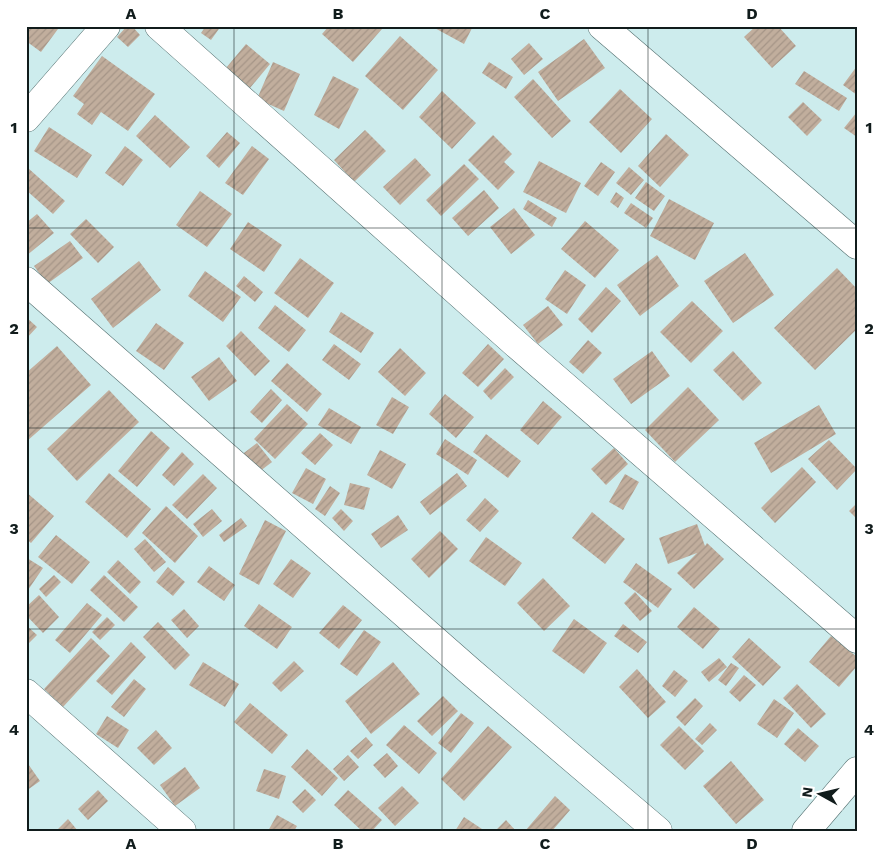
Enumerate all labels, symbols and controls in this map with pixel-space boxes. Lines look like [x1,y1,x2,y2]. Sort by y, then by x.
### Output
text: A [126,4,137,23]
text: B [333,4,344,23]
text: C [540,4,551,23]
text: D [746,4,758,23]
text: 1 [11,118,17,137]
text: 1 [866,118,872,137]
text: 2 [9,319,19,338]
text: 2 [864,319,874,338]
text: 3 [9,519,19,538]
text: 3 [864,519,874,538]
text: 4 [9,720,19,739]
text: 4 [864,720,874,739]
north arrow [796,770,846,820]
text: N [798,786,816,798]
text: A [126,834,137,853]
text: B [333,834,344,853]
text: C [540,834,551,853]
text: D [746,834,758,853]

